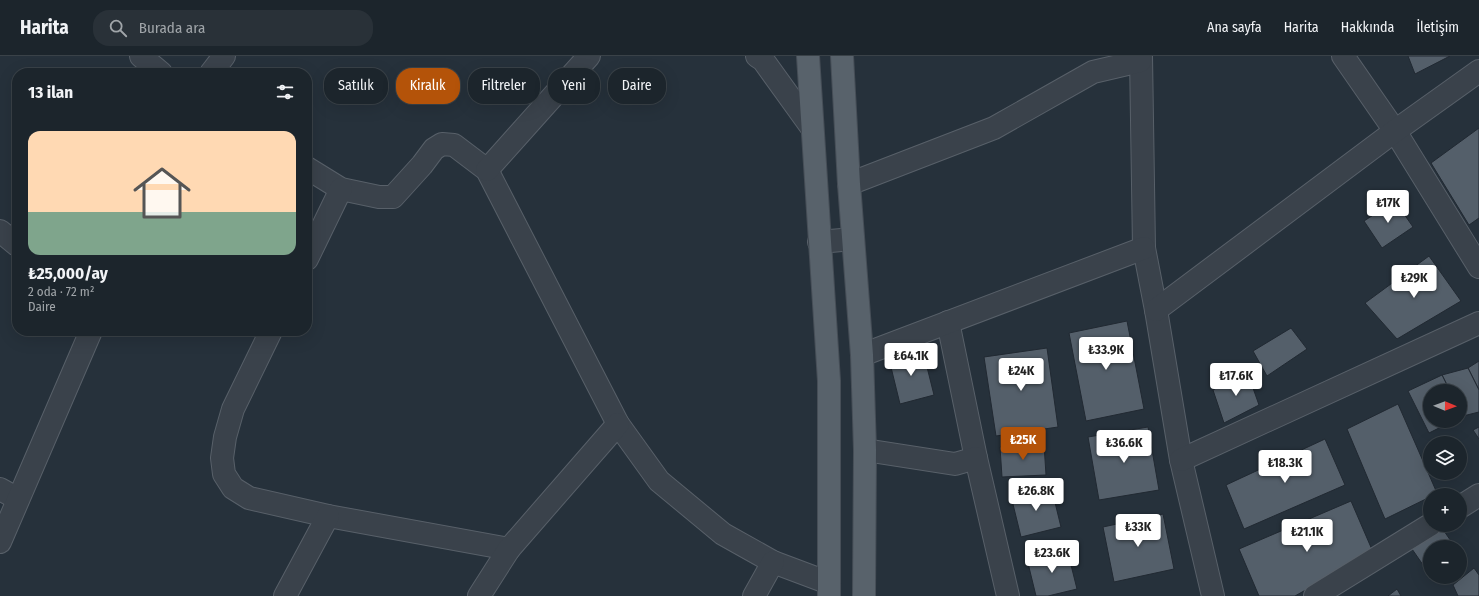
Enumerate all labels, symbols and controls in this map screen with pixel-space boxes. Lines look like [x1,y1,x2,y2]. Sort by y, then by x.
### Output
search box [93,10,373,46]
text: Harita [20,16,69,39]
icon: search [107,17,129,39]
text: Burada ara [139,19,205,37]
text: Ana sayfa [1207,19,1262,36]
text: Harita [1284,19,1319,36]
text: Hakkında [1341,19,1394,36]
text: İletişim [1416,19,1459,36]
chip: Satılık [324,68,388,104]
chip: Kiralık [396,68,460,104]
chip: Filtreler [468,68,540,104]
chip: Yeni [548,68,600,104]
chip: Daire [608,68,666,104]
icon: filters [274,81,296,103]
text: 13 ilan [28,82,73,103]
icon: home [126,157,198,229]
pin: ₺17K [1364,190,1412,224]
text: ₺17K [1376,195,1400,210]
text: ₺25,000/ay [28,263,108,284]
pin: ₺29K [1390,265,1438,299]
text: ₺29K [1401,270,1427,285]
text: 2 oda · 72 m² [28,284,94,299]
text: Daire [28,299,56,314]
pin: ₺33.9K [1073,337,1139,371]
text: ₺33.9K [1088,342,1124,357]
pin: ₺64.1K [878,343,944,377]
text: ₺64.1K [894,348,928,363]
pin: ₺24K [997,358,1045,392]
text: ₺24K [1008,363,1034,378]
pin: ₺17.6K [1203,363,1269,397]
text: ₺17.6K [1219,368,1253,383]
north arrow [1423,384,1467,428]
map controls [1423,384,1467,584]
pin: ₺25K [999,427,1047,461]
pin: ₺36.6K [1091,430,1157,464]
text: ₺25K [1010,432,1036,447]
text: ₺36.6K [1106,435,1142,450]
button: layers [1423,436,1467,480]
pin: ₺18.3K [1252,450,1318,484]
text: ₺18.3K [1268,455,1302,470]
pin: ₺26.8K [1003,478,1069,512]
text: ₺26.8K [1018,483,1054,498]
button: + [1423,488,1467,532]
pin: ₺33K [1114,514,1162,548]
text: ₺33K [1125,519,1151,534]
pin: ₺21.1K [1274,519,1340,553]
text: ₺21.1K [1291,524,1323,539]
pin: ₺23.6K [1019,540,1085,574]
button: − [1423,540,1467,584]
text: ₺23.6K [1034,545,1070,560]

